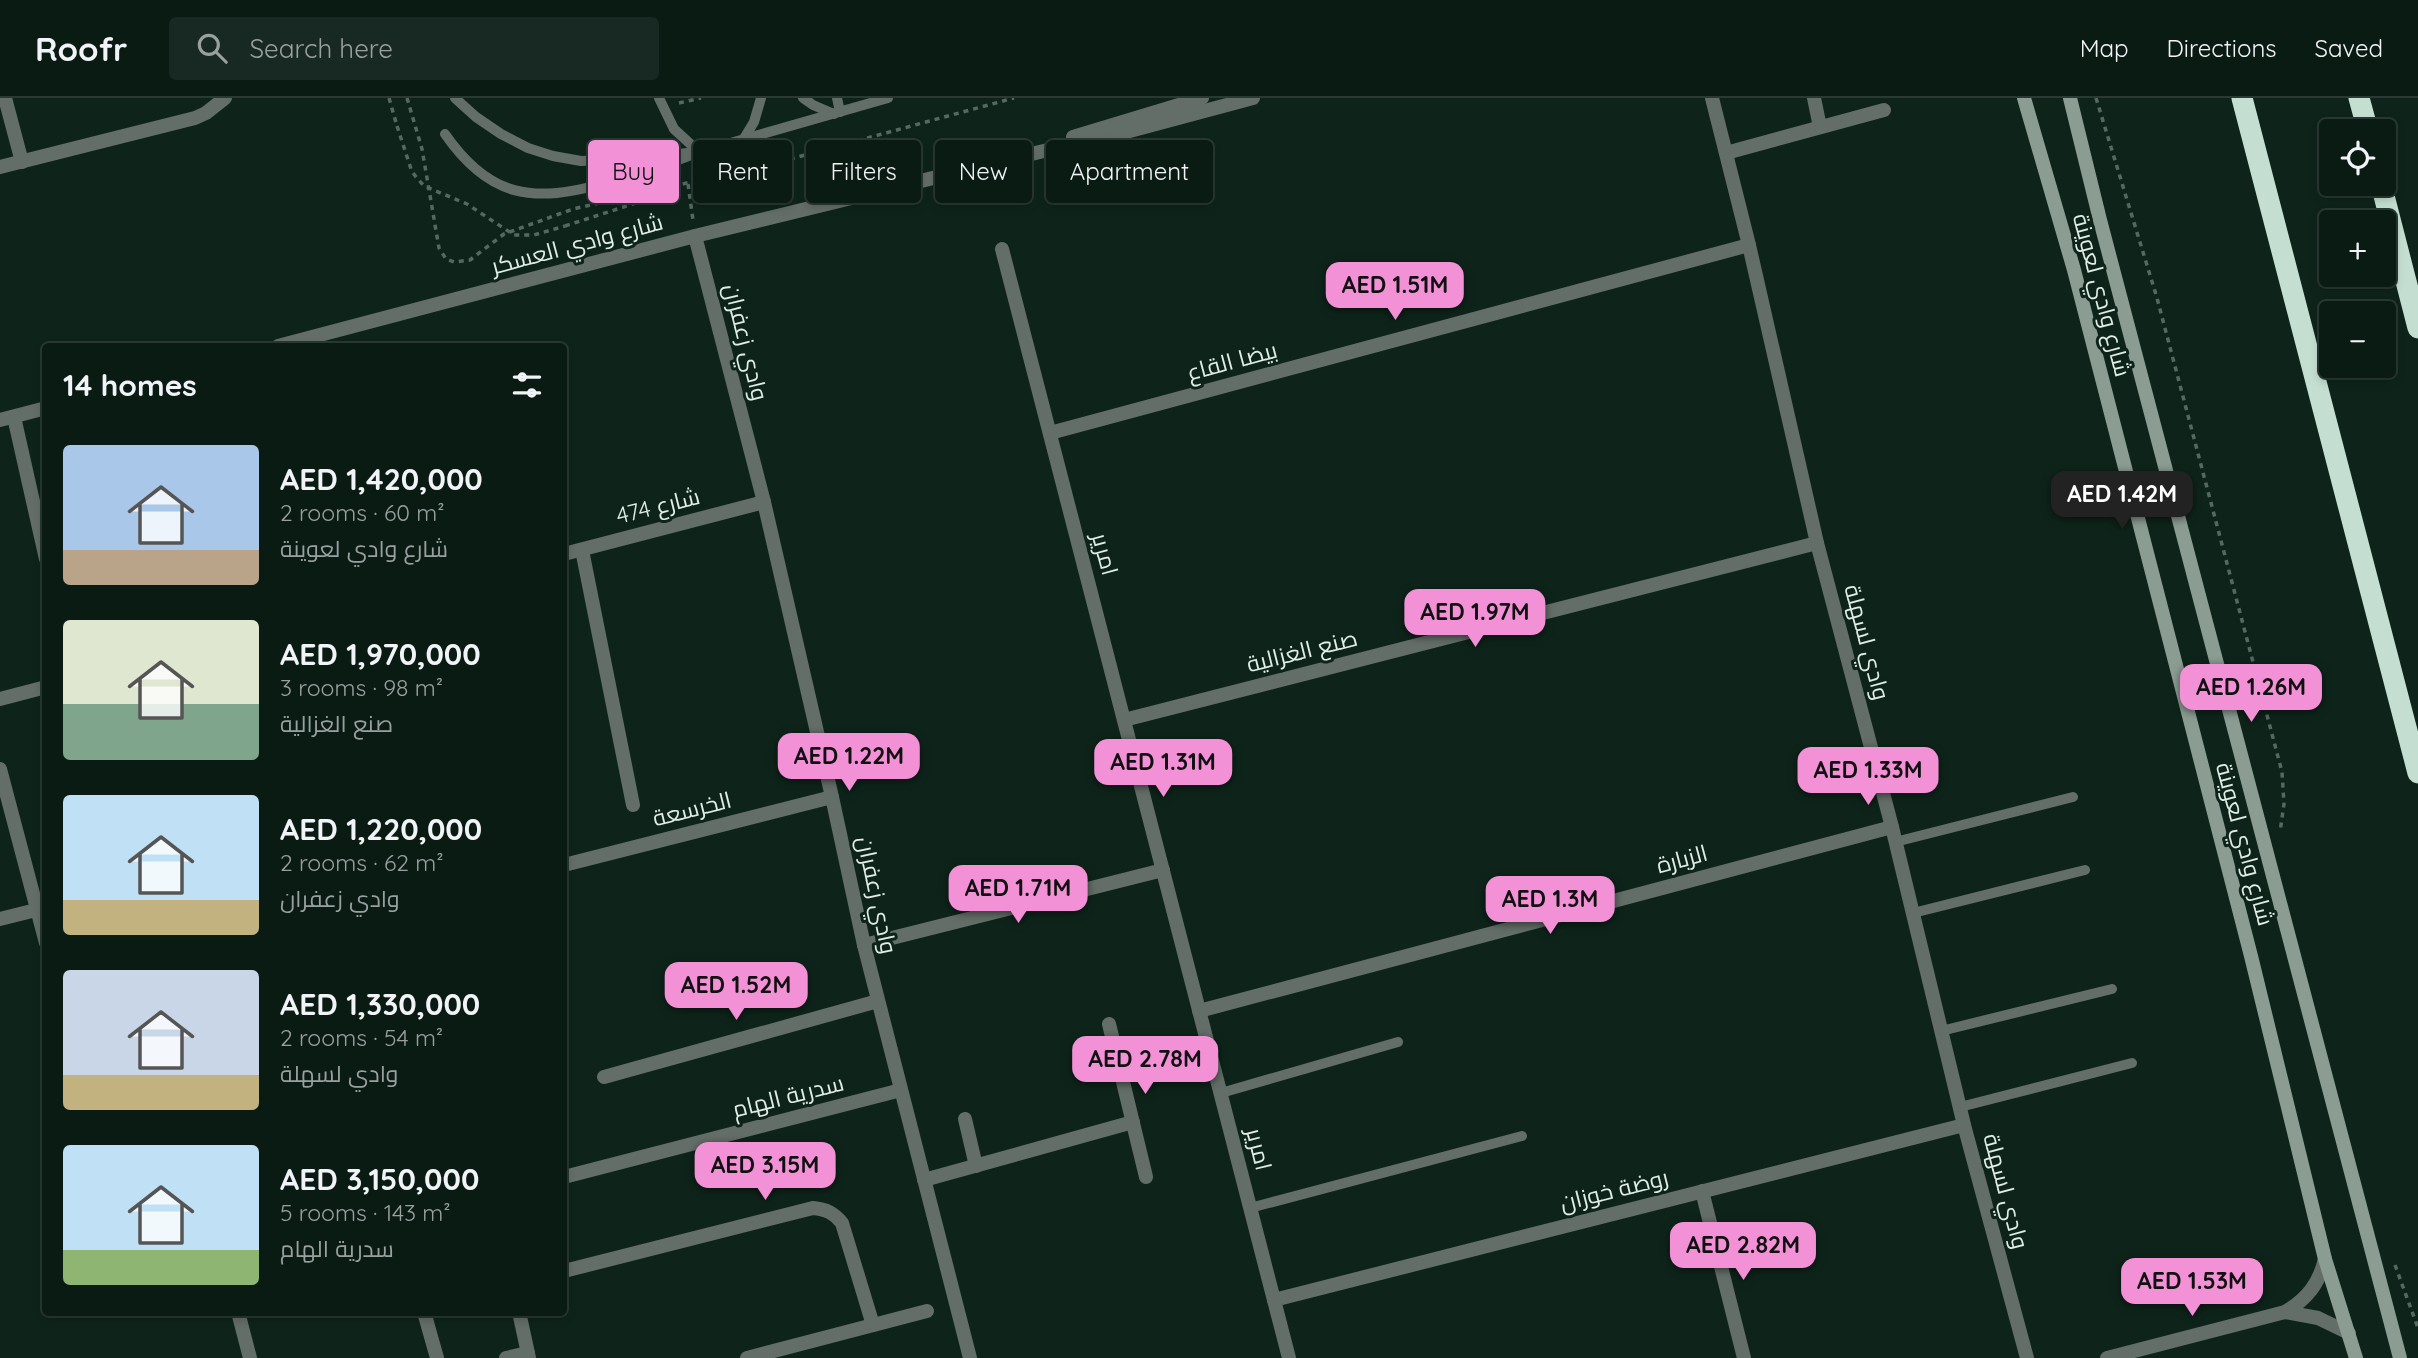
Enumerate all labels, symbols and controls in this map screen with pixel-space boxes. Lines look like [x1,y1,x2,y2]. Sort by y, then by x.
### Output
search box [169,17,659,80]
text: Roofr [35,28,127,69]
icon: search [193,29,231,67]
text: Search here [249,32,393,65]
text: Map [2080,33,2129,63]
text: Directions [2167,33,2277,63]
text: Saved [2315,33,2383,63]
map controls [2319,119,2396,378]
button: locate [2319,119,2396,196]
chip: Buy [588,140,679,203]
chip: Rent [693,140,792,203]
chip: Filters [806,140,921,203]
chip: New [935,140,1032,203]
chip: Apartment [1046,140,1213,203]
street label: شارع وادي العسكر [486,207,667,285]
street label: شارع وادي لعوينة [2063,210,2138,381]
button: + [2319,210,2396,287]
pin: AED 1.51M [1315,262,1475,322]
text: AED 1.51M [1342,270,1448,299]
street label: وادي زعفران [714,280,775,404]
button: − [2319,301,2396,378]
street label: بيضا القاع [1184,335,1281,388]
text: 14 homes [63,366,197,404]
icon: filters [508,366,546,404]
text: AED 1,420,000 [280,460,483,498]
pin: AED 1.42M [2042,472,2202,531]
icon: home [119,473,203,557]
text: AED 1.42M [2067,479,2177,508]
street label: شارع 474 [613,481,703,532]
text: 2 rooms · 60 m² [280,498,445,527]
street label: امرير [1085,528,1125,578]
text: شارع وادي لعوينة [280,534,448,563]
street label: وادي لسهلة [1834,581,1897,704]
pin: AED 1.97M [1395,589,1555,649]
text: AED 1.97M [1420,597,1530,626]
street label: صنع الغزالية [1244,623,1361,680]
text: AED 1,970,000 [280,635,481,673]
icon: home [119,648,203,732]
pin: AED 1.26M [2171,664,2331,724]
text: AED 1.26M [2196,672,2306,701]
text: 3 rooms · 98 m² [280,673,443,702]
text: صنع الغزالية [280,709,393,738]
pin: AED 1.22M [769,734,929,793]
pin: AED 1.31M [1083,740,1243,799]
text: AED 1.22M [794,741,904,770]
text: AED 1.31M [1110,747,1216,776]
pin: AED 1.33M [1788,748,1948,807]
text: AED 1.33M [1814,755,1922,784]
street label: شارع وادي لعوينة [2206,759,2281,930]
street label: الخرسعة [649,785,734,832]
text: AED 1,220,000 [280,810,482,848]
icon: home [119,823,203,907]
street label: وادي زعفران [847,833,904,957]
street label: الزبارة [1653,838,1711,879]
text: 2 rooms · 62 m² [280,848,444,877]
pin: AED 1.71M [938,866,1098,925]
text: AED 1.71M [965,873,1071,902]
pin: AED 1.3M [1478,876,1622,936]
text: وادي زعفران [280,884,400,913]
text: AED 1.3M [1502,884,1598,913]
pin: AED 1.52M [656,962,816,1022]
text: AED 1.52M [681,970,791,999]
text: AED 1,330,000 [280,985,480,1023]
icon: home [119,998,203,1082]
text: 2 rooms · 54 m² [280,1023,443,1052]
pin: AED 2.78M [1065,1037,1225,1096]
text: AED 2.78M [1088,1044,1202,1073]
text: وادي لسهلة [280,1059,398,1088]
street label: سدرية الهام [729,1068,847,1125]
street label: امرير [1240,1123,1279,1173]
street label: وادي لسهلة [1973,1130,2036,1253]
pin: AED 3.15M [685,1142,845,1202]
text: AED 3.15M [711,1150,819,1179]
text: AED 3,150,000 [280,1160,479,1198]
street label: روضة خوزان [1557,1162,1671,1217]
icon: home [119,1173,203,1257]
text: 5 rooms · 143 m² [280,1198,451,1227]
pin: AED 2.82M [1663,1222,1823,1282]
text: AED 2.82M [1686,1230,1800,1259]
text: سدرية الهام [280,1234,394,1263]
pin: AED 1.53M [2112,1258,2272,1318]
text: AED 1.53M [2137,1266,2247,1295]

